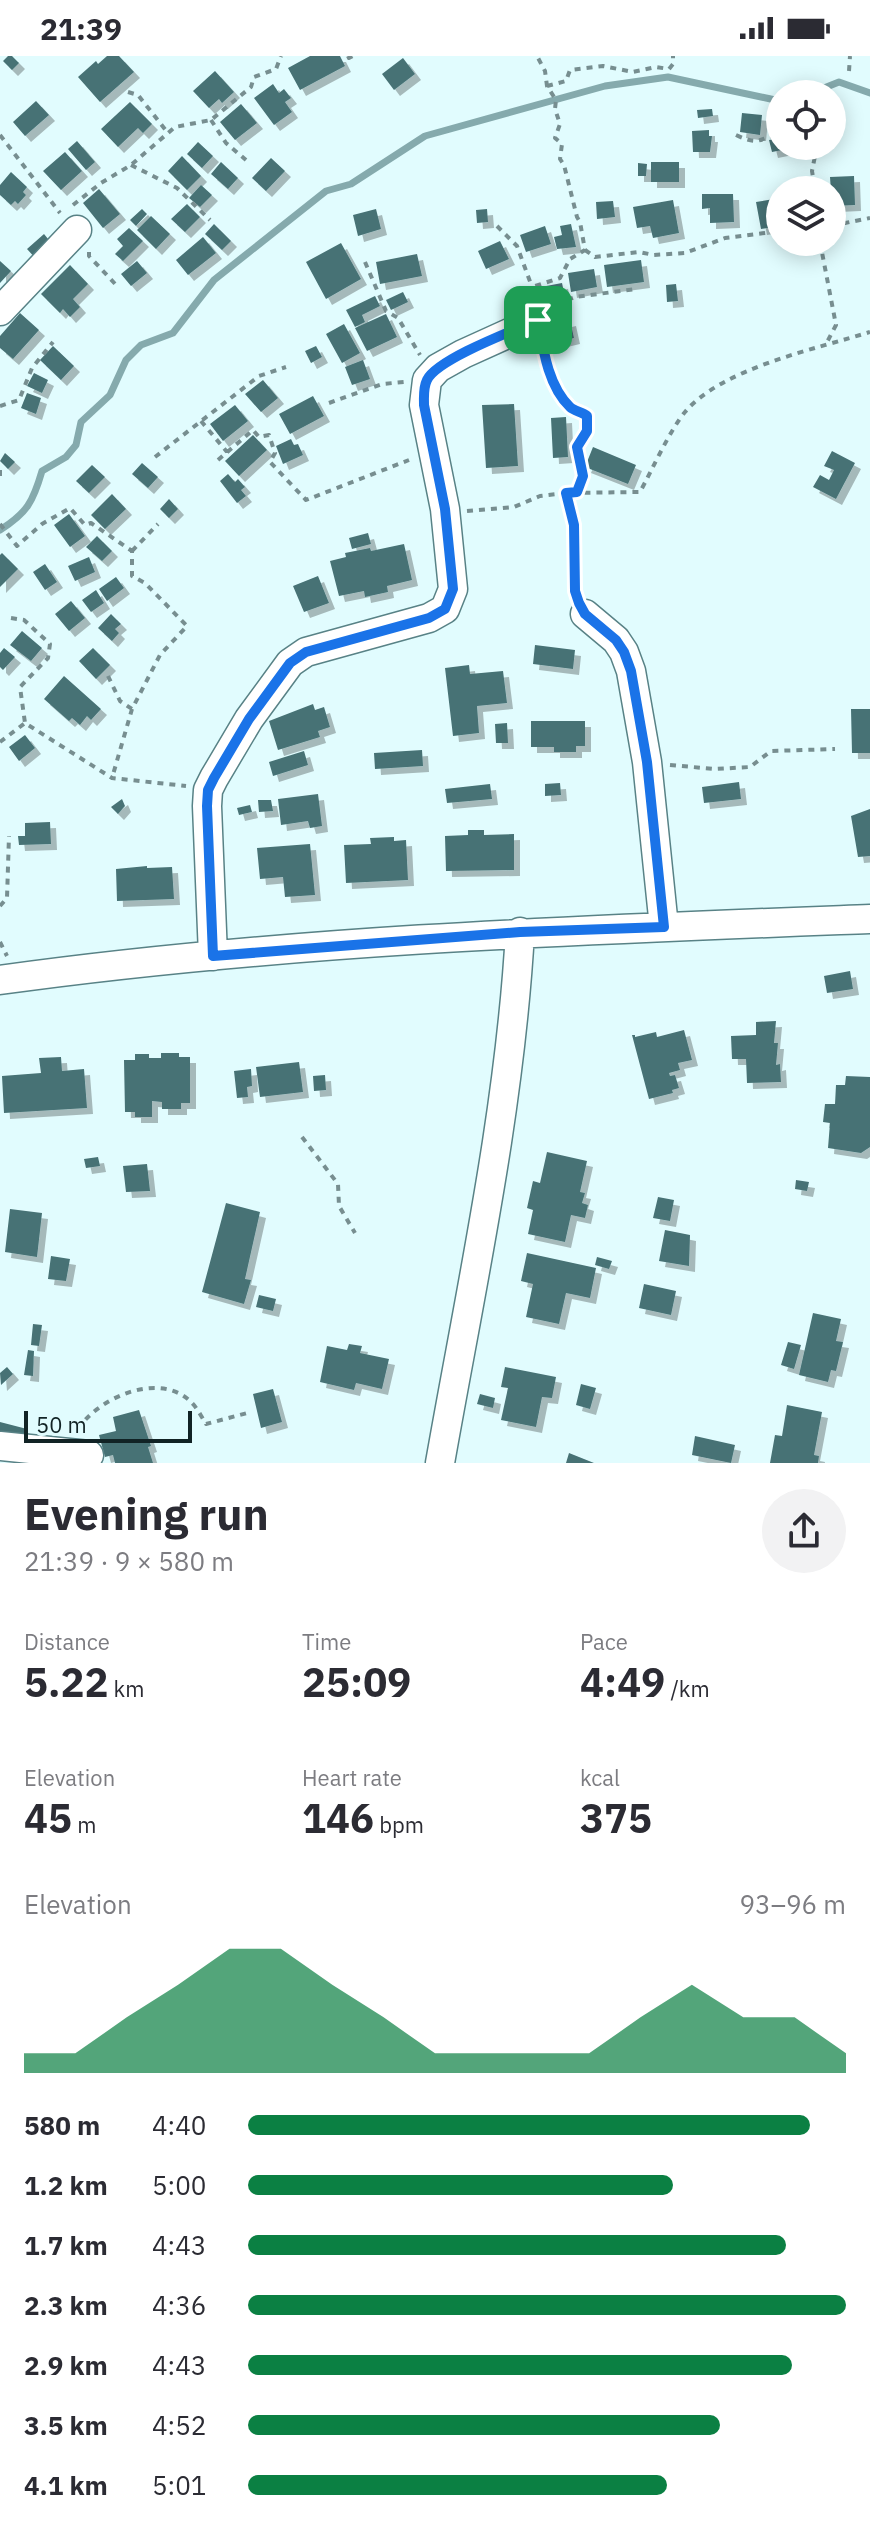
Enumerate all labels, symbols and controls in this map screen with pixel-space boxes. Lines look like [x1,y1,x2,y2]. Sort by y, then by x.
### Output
text: 21:39 [40,9,122,48]
map controls [766,80,846,256]
button: locate [766,80,846,160]
button: layers [766,176,846,256]
pin [504,286,572,354]
icon: arrive [516,298,560,342]
scale bar [24,1407,192,1443]
text: 50 m [36,1410,87,1439]
text: Evening run [24,1485,269,1542]
button: share [762,1489,846,1573]
text: 21:39 · 9 × 580 m [24,1544,234,1578]
text: Distance [24,1627,110,1656]
text: Time [302,1627,351,1656]
text: Pace [580,1627,628,1656]
text: 5.22 [24,1656,108,1708]
text: 25:09 [302,1656,411,1708]
text: 4:49 [580,1656,665,1708]
text: km [108,1674,144,1703]
text: /km [665,1674,710,1703]
text: Elevation [24,1763,115,1792]
text: Heart rate [302,1763,402,1792]
text: kcal [580,1763,620,1792]
text: 45 [24,1792,72,1844]
text: 146 [302,1792,374,1844]
text: 375 [580,1792,652,1844]
text: m [72,1810,96,1839]
text: bpm [374,1810,424,1839]
text: Elevation [24,1887,132,1921]
text: 93–96 m [739,1887,846,1921]
text: 580 m [24,2108,100,2142]
text: 4:40 [152,2108,206,2142]
text: 1.2 km [24,2168,108,2202]
text: 5:00 [152,2168,206,2202]
text: 1.7 km [24,2228,108,2262]
text: 4:43 [152,2228,206,2262]
text: 2.3 km [24,2288,108,2322]
text: 4:36 [152,2288,206,2322]
text: 2.9 km [24,2348,108,2382]
text: 4:43 [152,2348,206,2382]
text: 3.5 km [24,2408,108,2442]
text: 4:52 [152,2408,206,2442]
text: 4.1 km [24,2468,108,2502]
text: 5:01 [152,2468,206,2502]

